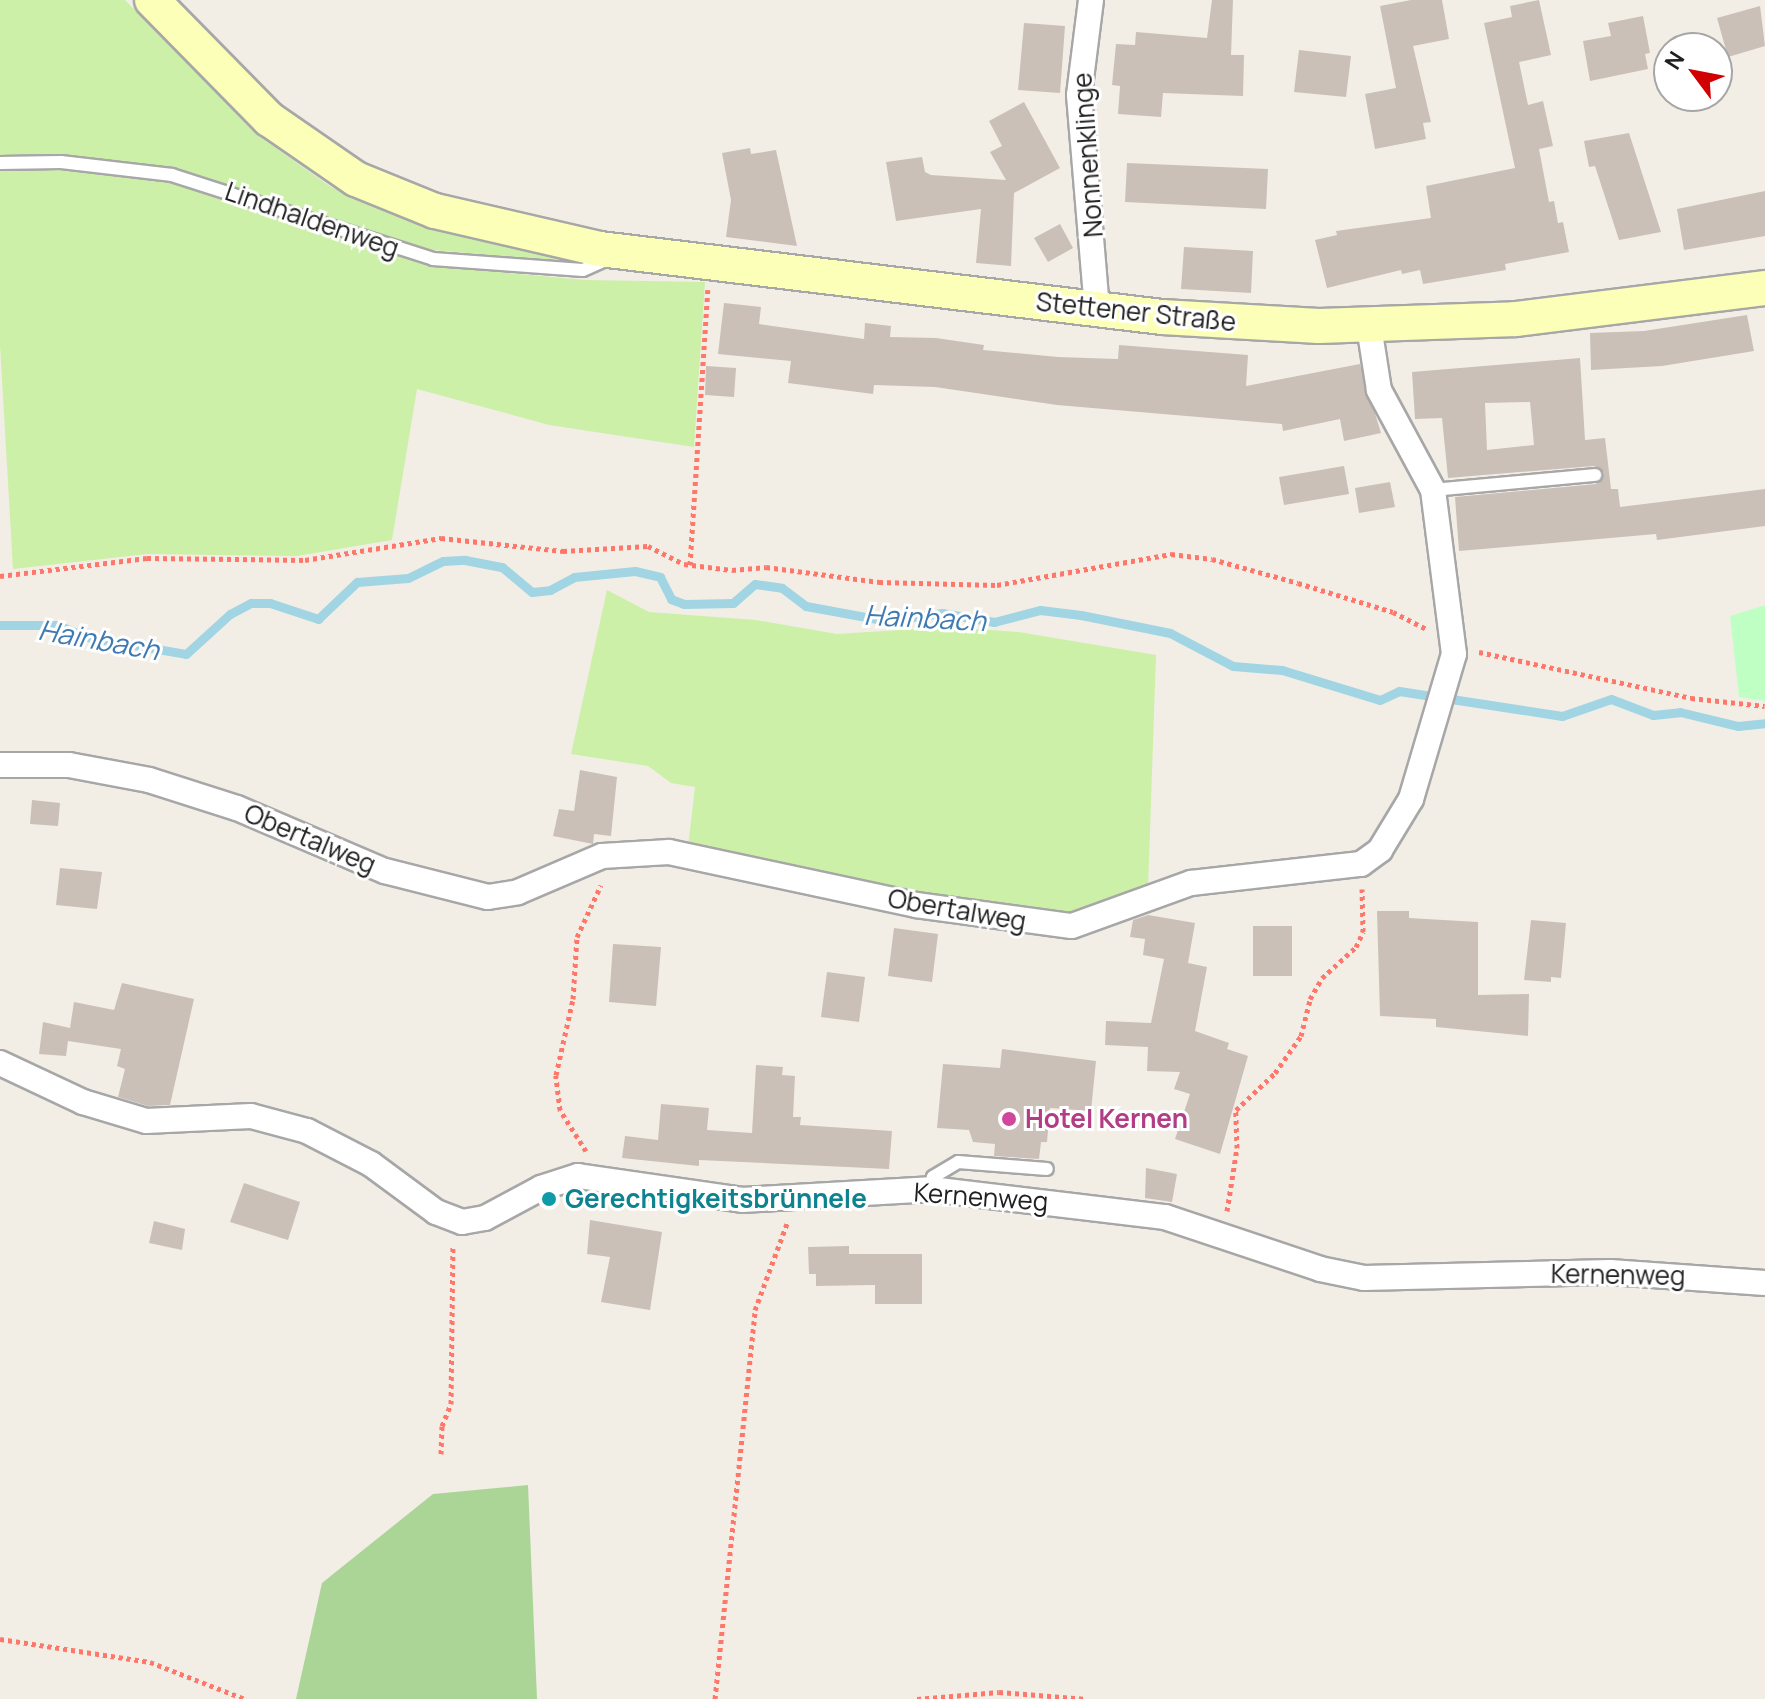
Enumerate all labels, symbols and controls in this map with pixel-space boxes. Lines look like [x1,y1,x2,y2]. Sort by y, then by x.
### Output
north arrow [1653,32,1733,112]
text: N [1657,46,1691,75]
street label: Nonnenklinge [1067,71,1109,239]
street label: Lindhaldenweg [221,176,403,264]
street label: Stettener Straße [1035,286,1237,338]
water label: Hainbach [863,597,987,637]
water label: Hainbach [36,612,162,666]
street label: Obertalweg [240,797,380,881]
street label: Obertalweg [885,883,1029,937]
place label: Hotel Kernen [1025,1103,1188,1135]
marker: Hotel Kernen [1000,1110,1018,1128]
street label: Kernenweg [913,1177,1049,1217]
place label: Gerechtigkeitsbrünnele [565,1183,867,1215]
marker: Gerechtigkeitsbrünnele [540,1190,558,1208]
street label: Kernenweg [1550,1258,1686,1292]

